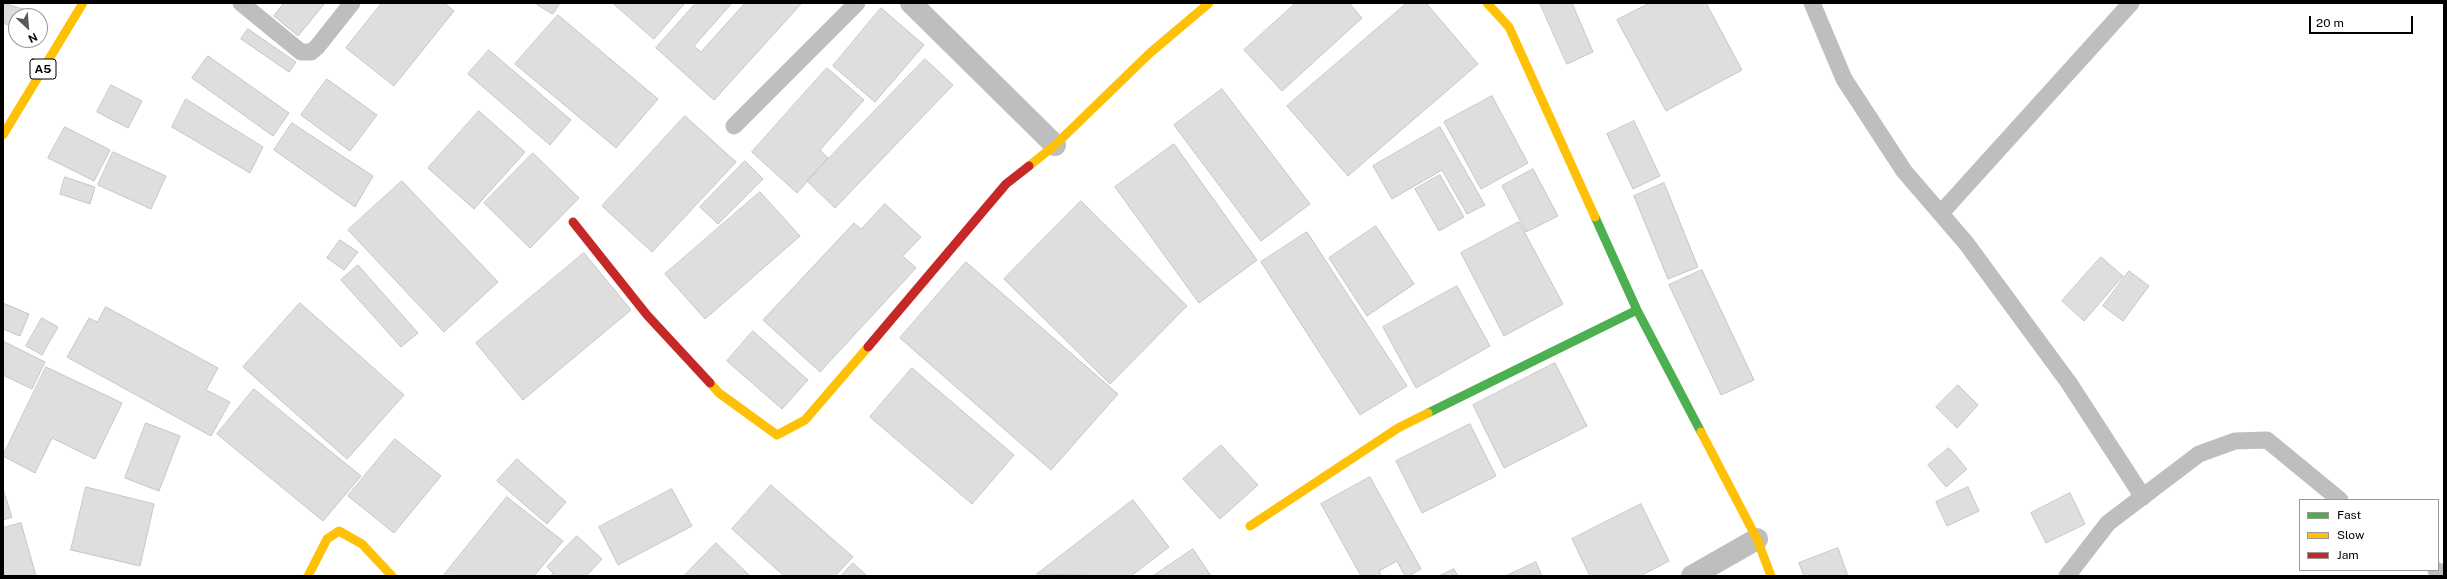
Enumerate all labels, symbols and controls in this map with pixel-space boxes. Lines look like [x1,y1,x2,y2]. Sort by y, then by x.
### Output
north arrow [8,8,48,48]
scale bar [2311,8,2415,34]
text: 20 m [2316,16,2344,30]
text: N [26,31,39,45]
road number: A5 [30,59,56,79]
legend [2299,499,2439,571]
text: Fast [2337,508,2361,522]
text: Slow [2337,528,2364,542]
text: Jam [2337,548,2359,562]

